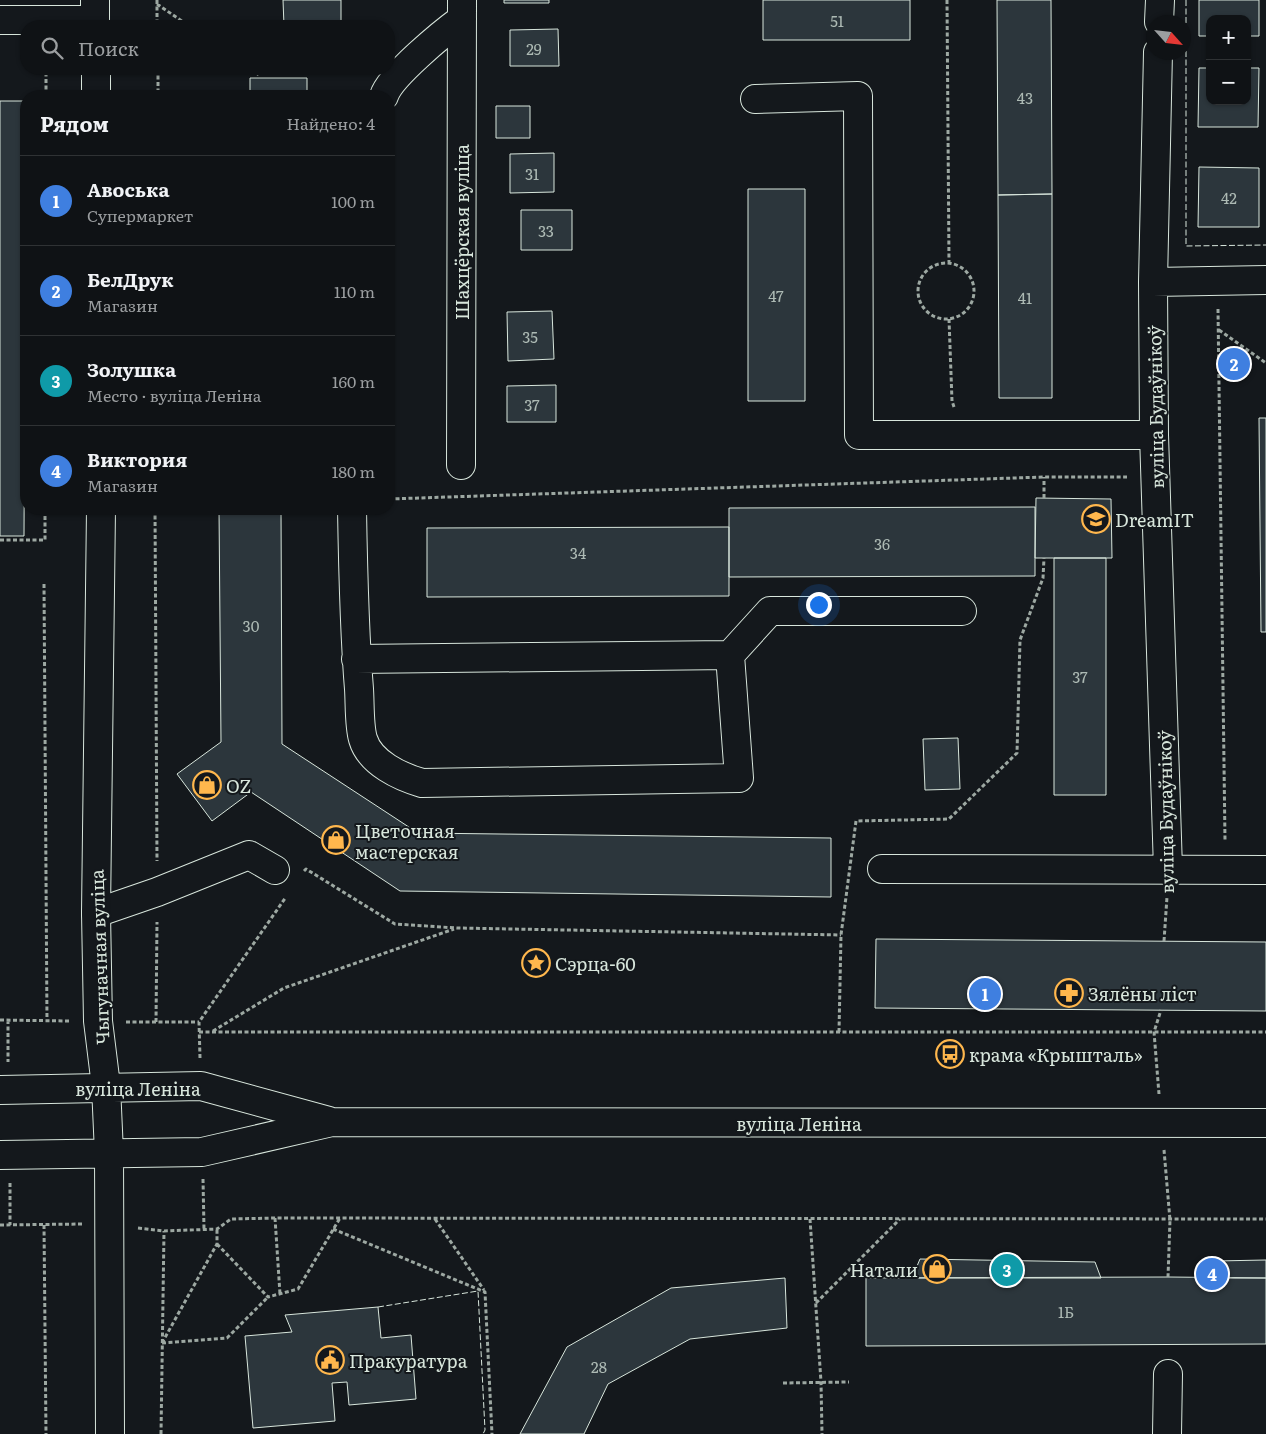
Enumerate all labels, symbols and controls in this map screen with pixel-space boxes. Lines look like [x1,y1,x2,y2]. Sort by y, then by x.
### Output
house number: 51 [830,9,844,32]
north arrow [1146,15,1191,60]
map controls [1206,15,1251,105]
button: + [1206,15,1251,60]
search box [20,20,395,75]
icon: search [38,34,66,62]
text: Поиск [78,34,139,62]
house number: 29 [526,37,542,60]
button: − [1206,60,1251,105]
house number: 43 [1017,86,1033,109]
text: Рядом [40,107,109,138]
text: Найдено: 4 [287,111,375,135]
street label: Шахцёрская вуліца [448,144,475,320]
house number: 31 [525,162,539,185]
text: Авоська [87,175,169,203]
house number: 42 [1221,186,1237,209]
text: 1 [53,189,59,213]
text: 100 m [331,189,375,213]
text: Супермаркет [87,203,193,227]
house number: 33 [538,219,554,242]
text: БелДрук [87,265,174,293]
text: 2 [52,279,60,303]
text: 110 m [334,279,375,303]
house number: 47 [768,284,784,307]
house number: 41 [1018,286,1032,309]
text: Магазин [87,293,158,317]
house number: 35 [522,325,538,348]
street label: вуліца Будаўнікоў [1140,325,1170,489]
pin: 2 [1218,345,1250,383]
text: Золушка [87,355,176,383]
text: 3 [52,369,60,393]
text: 160 m [332,369,375,393]
text: Место · вуліца Леніна [87,383,261,407]
house number: 37 [524,393,540,416]
text: Виктория [87,445,187,473]
text: 4 [51,459,61,483]
text: 180 m [332,459,375,483]
text: Магазин [87,473,158,497]
school or university icon: DreamIT [1081,504,1111,534]
place label: DreamIT [1115,506,1194,533]
house number: 36 [874,532,890,555]
house number: 34 [570,541,586,564]
your location [806,592,832,618]
house number: 30 [243,614,260,637]
house number: 37 [1072,665,1088,688]
street label: вуліца Будаўнікоў [1150,730,1180,894]
shop icon: OZ [192,770,222,800]
place label: OZ [226,772,251,799]
place label: Цветочная мастерская [355,817,459,865]
shop icon: Цветочная мастерская [321,825,351,855]
street label: Чыгуначная вуліца [82,868,116,1045]
place icon: Сэрца-60 [521,948,551,978]
place label: Сэрца-60 [555,950,636,977]
pin: 1 [969,975,1001,1013]
pharmacy icon: Зялёны ліст [1054,978,1084,1008]
place label: Зялёны ліст [1088,980,1197,1007]
bus stop icon: крама «Крышталь» [935,1039,965,1069]
place label: крама «Крышталь» [969,1041,1143,1068]
street label: вуліца Леніна [75,1075,201,1102]
street label: вуліца Леніна [736,1110,862,1137]
pin: 3 [991,1251,1023,1289]
shop icon: Натали [922,1254,952,1284]
pin: 4 [1196,1255,1228,1293]
place label: Натали [850,1256,918,1283]
house number: 1Б [1058,1300,1074,1323]
public building icon: Пракуратура [315,1345,345,1375]
place label: Пракуратура [349,1347,468,1374]
house number: 28 [591,1355,607,1378]

